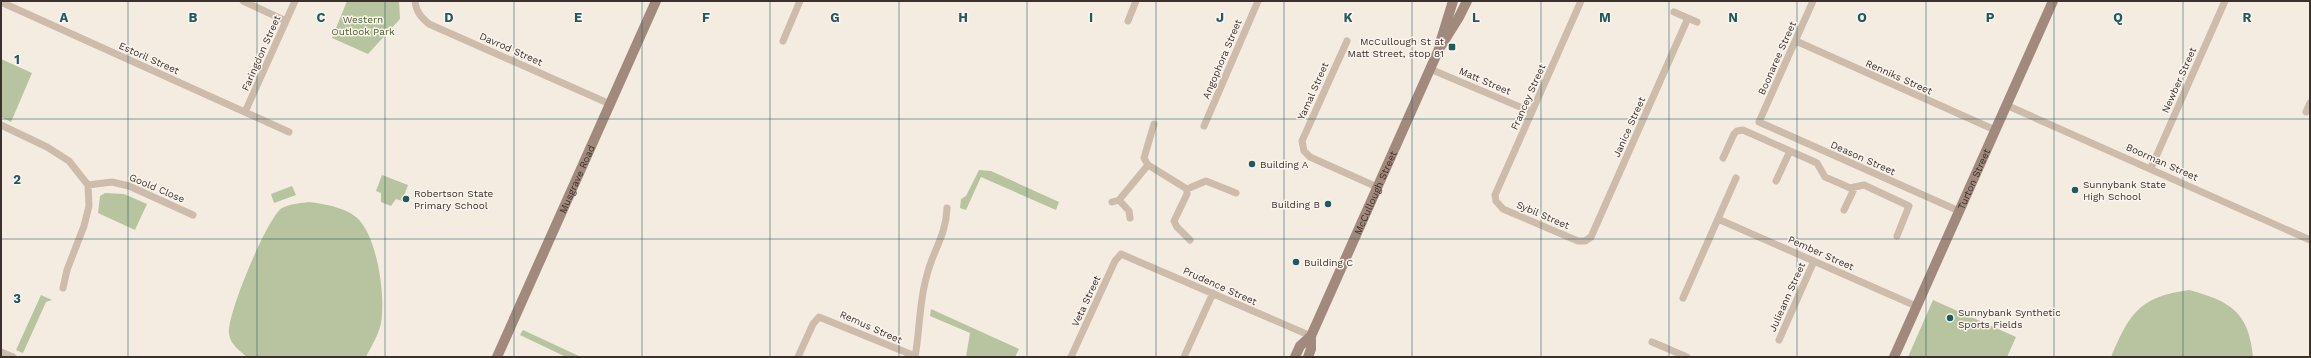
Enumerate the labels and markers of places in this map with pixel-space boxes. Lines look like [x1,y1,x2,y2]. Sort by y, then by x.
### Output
place label: McCullough St at Matt Street, stop 81 [1348,36,1445,59]
marker: McCullough St at Matt Street, stop 81 [1447,42,1457,52]
marker: Building A [1247,159,1257,169]
place label: Building A [1260,159,1309,170]
place label: Sunnybank State High School [2083,179,2166,202]
marker: Sunnybank State High School [2070,185,2080,195]
place label: Robertson State Primary School [414,188,494,211]
marker: Robertson State Primary School [401,194,411,204]
place label: Building B [1271,199,1320,210]
marker: Building B [1323,199,1333,209]
marker: Building C [1291,257,1301,267]
place label: Building C [1304,257,1353,268]
place label: Sunnybank Synthetic Sports Fields [1958,307,2061,330]
marker: Sunnybank Synthetic Sports Fields [1945,313,1955,323]

